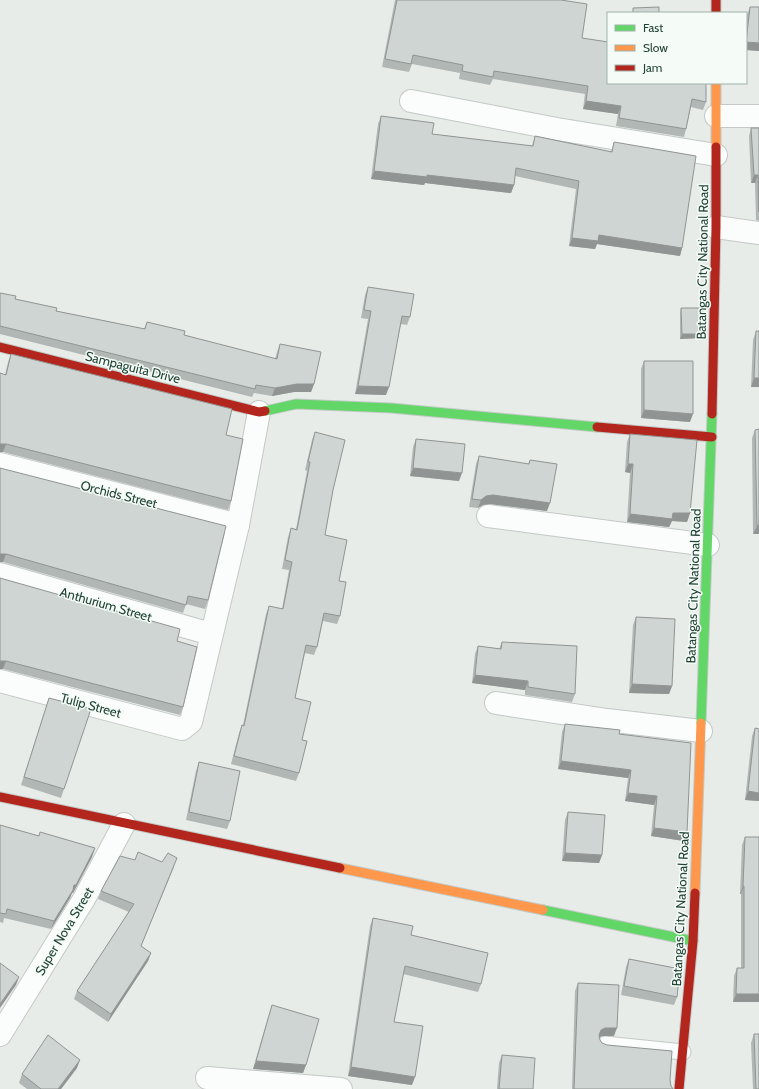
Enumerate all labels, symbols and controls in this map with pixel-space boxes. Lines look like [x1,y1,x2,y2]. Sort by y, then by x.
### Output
legend [607,12,747,84]
text: Fast [643,20,663,35]
text: Slow [643,40,668,55]
text: Jam [642,60,662,75]
street label: Batangas City National Road [693,184,711,340]
street label: Sampaguita Drive [84,347,183,387]
street label: Orchids Street [79,477,160,511]
street label: Batangas City National Road [682,508,704,664]
street label: Anthurium Street [58,583,154,625]
street label: Tulip Street [59,689,124,721]
street label: Batangas City National Road [668,831,692,987]
street label: Super Nova Street [31,883,97,978]

